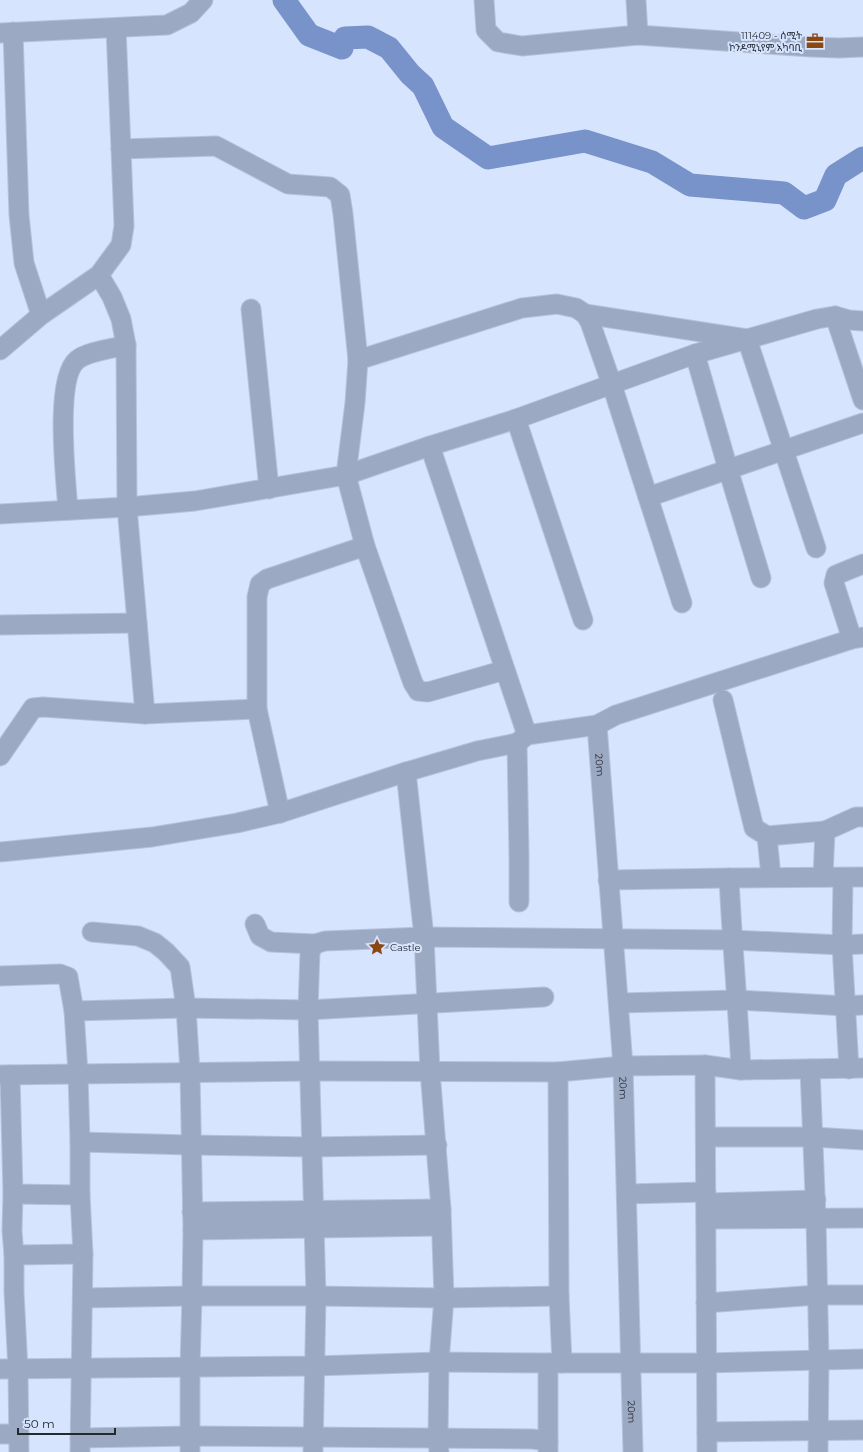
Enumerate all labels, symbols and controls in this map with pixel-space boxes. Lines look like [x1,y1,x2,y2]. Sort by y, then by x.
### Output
place label: 111409 - ሰሚት ኮንዶሚኒየም አካባቢ [729,29,803,54]
office icon: 111409 - ሰሚት ኮንዶሚኒየም አካባቢ [805,31,825,51]
street label: 20m [592,753,607,777]
place icon: Castle [367,937,387,957]
place label: Castle [390,941,421,954]
street label: 20m [616,1076,630,1100]
street label: 20m [625,1400,638,1424]
scale bar [18,1410,115,1436]
text: 50 m [24,1416,55,1431]

